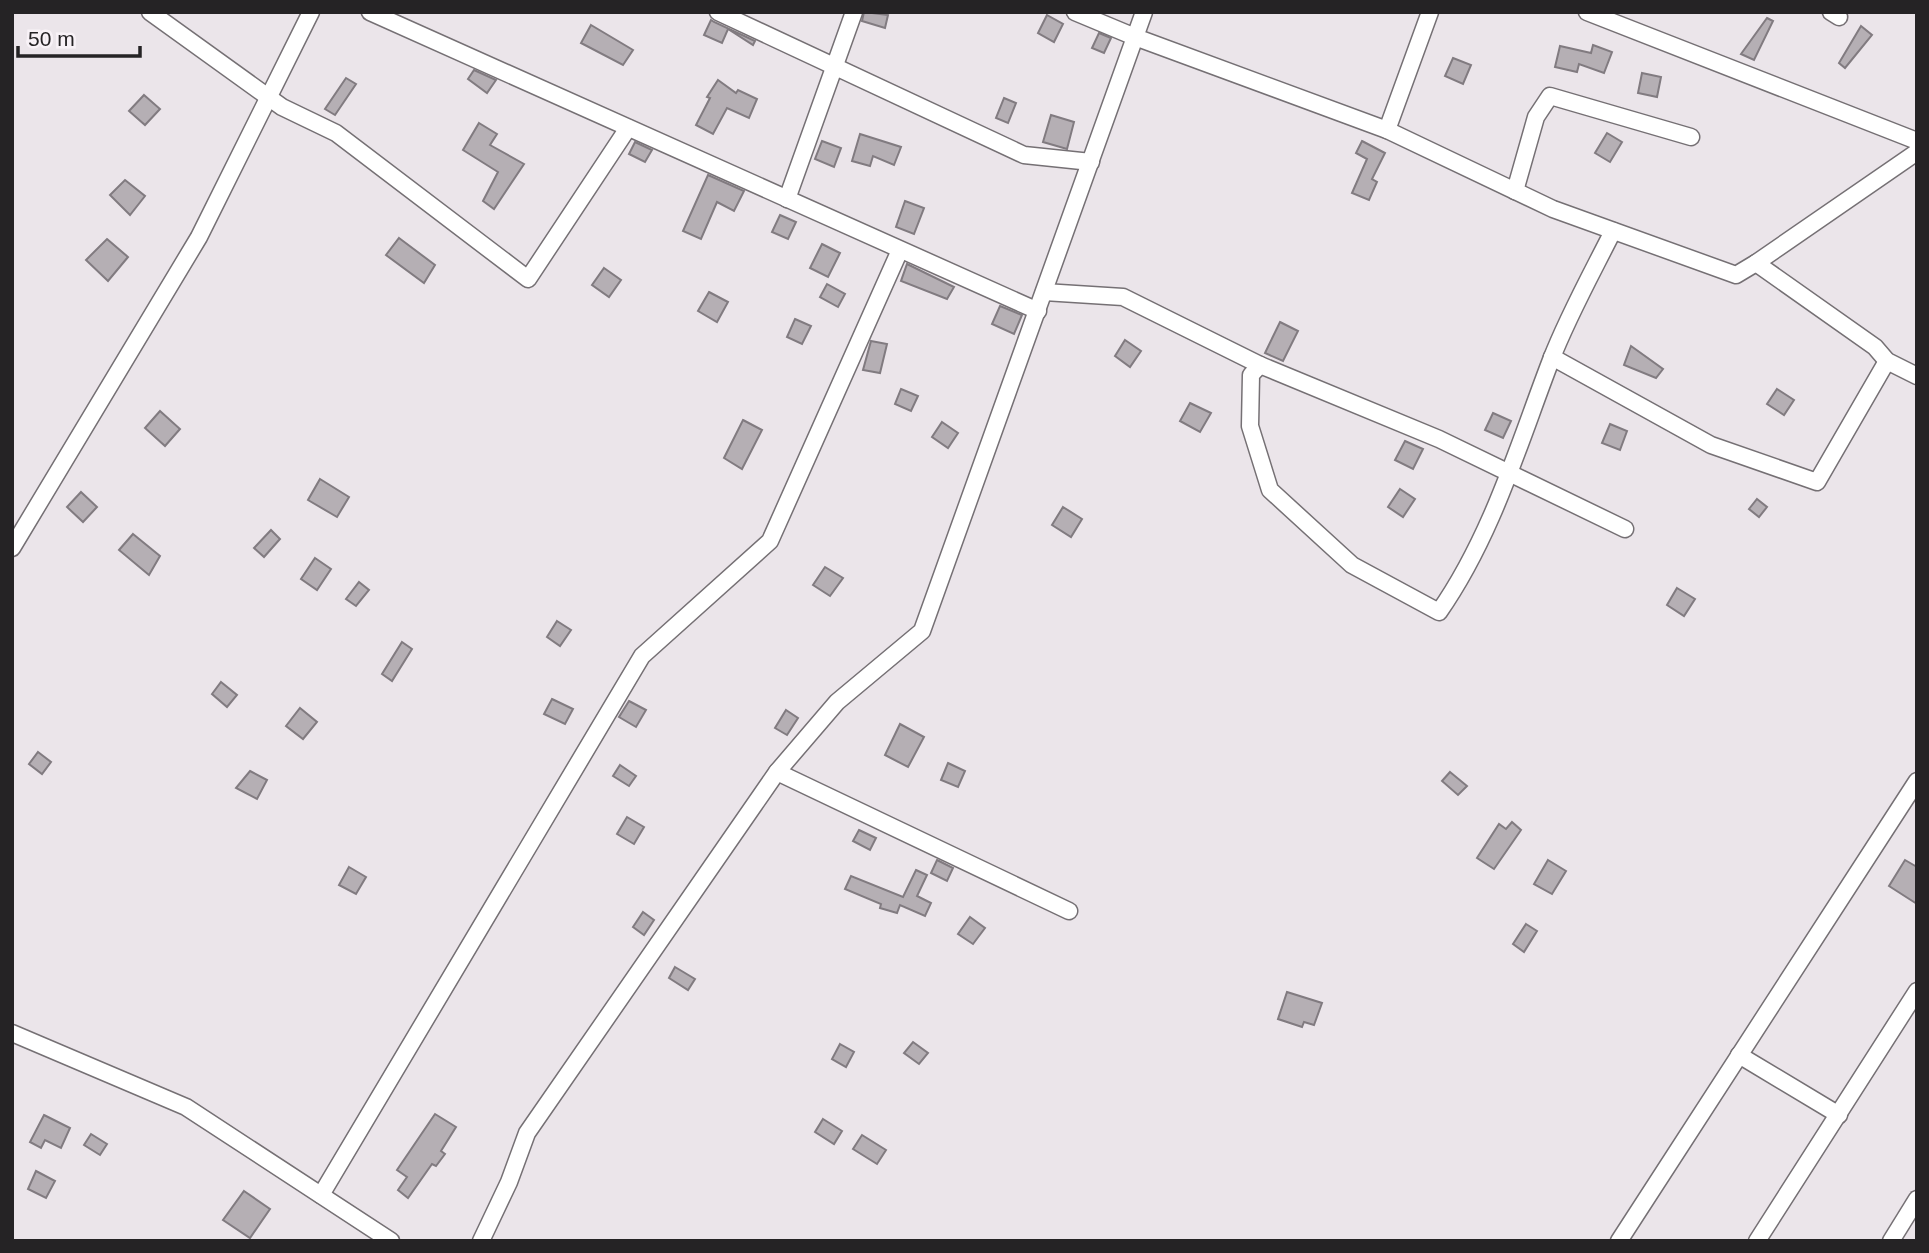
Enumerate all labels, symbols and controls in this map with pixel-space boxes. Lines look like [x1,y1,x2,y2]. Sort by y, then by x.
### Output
scale bar [18,14,140,58]
text: 50 m [28,27,75,50]

